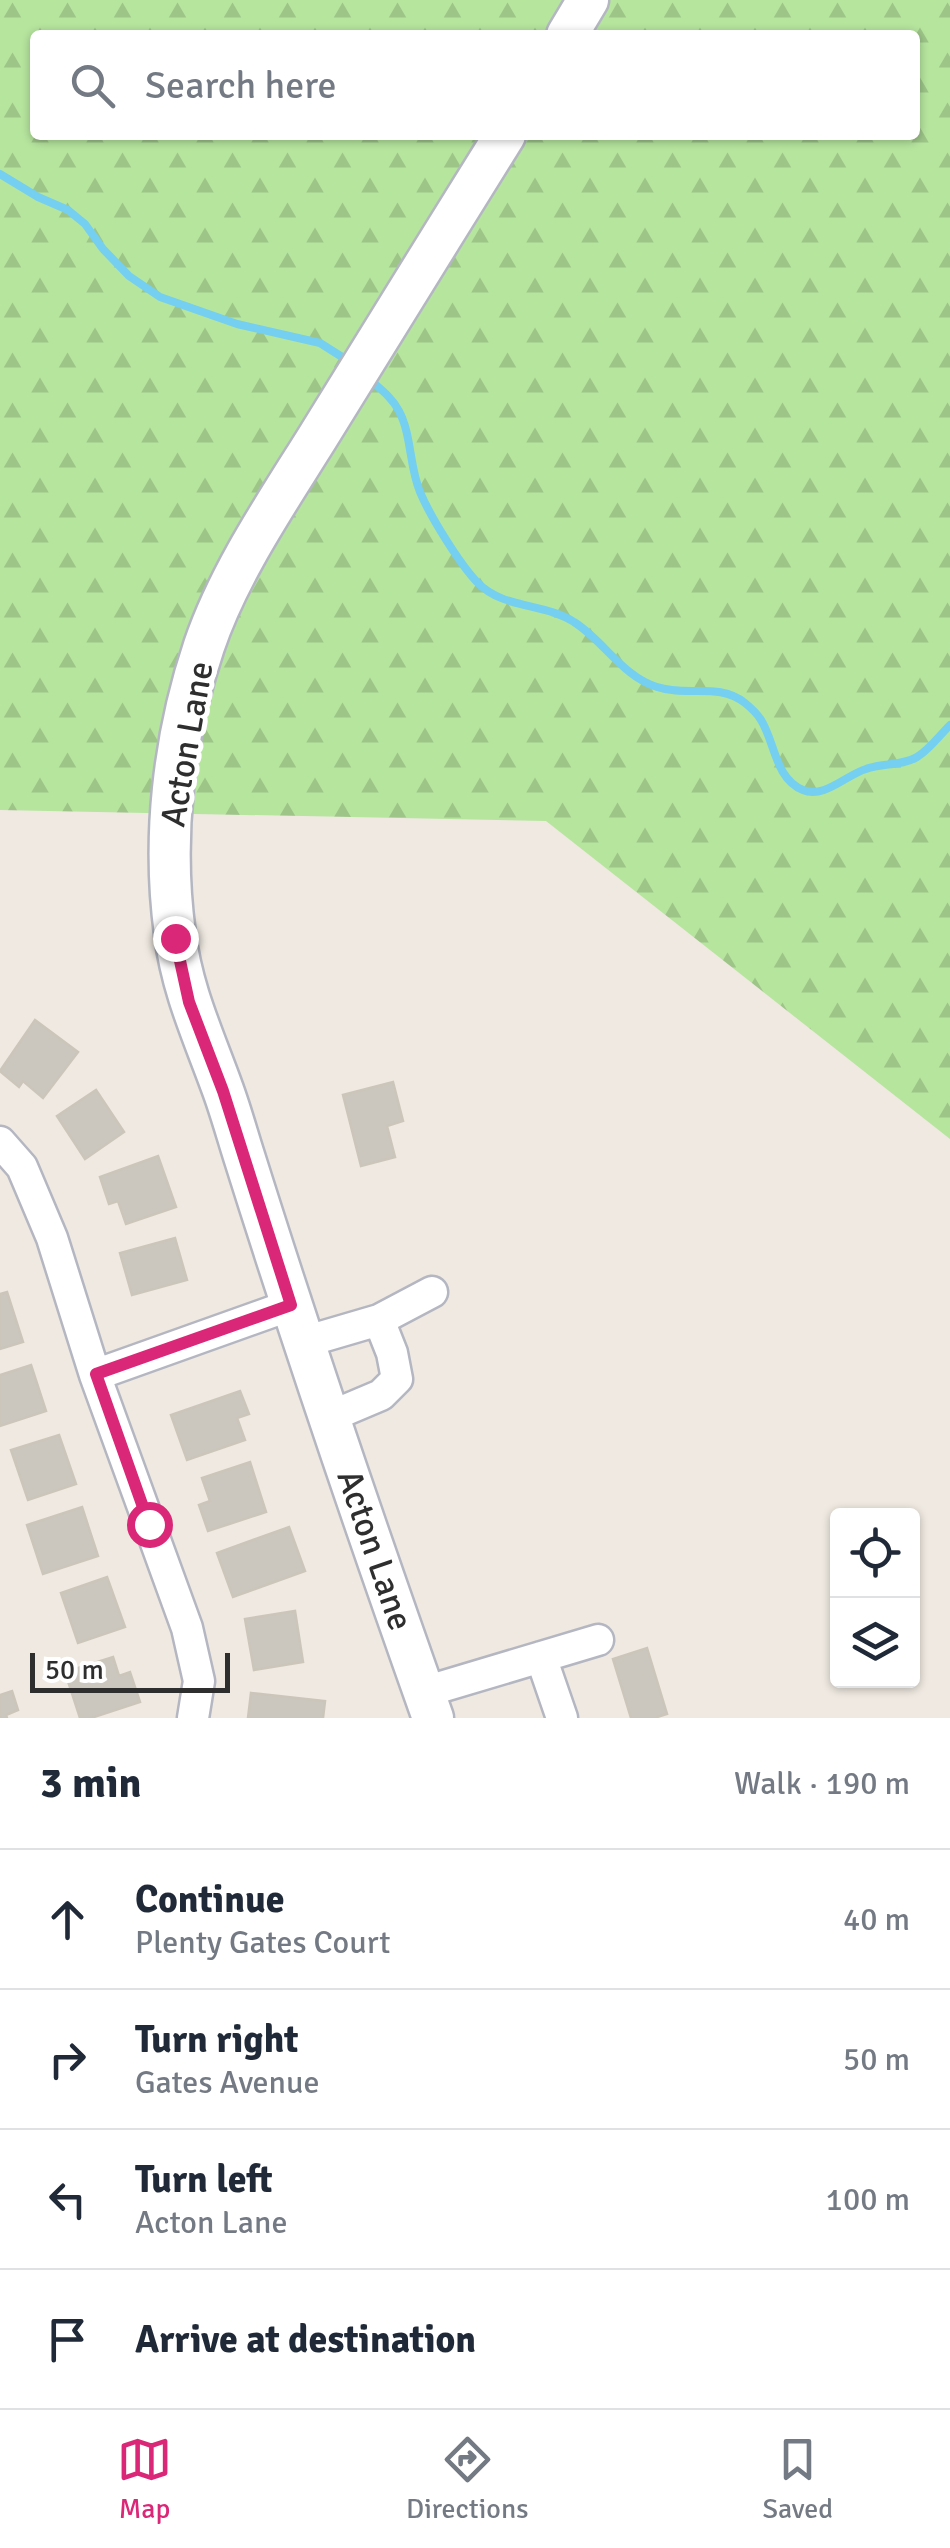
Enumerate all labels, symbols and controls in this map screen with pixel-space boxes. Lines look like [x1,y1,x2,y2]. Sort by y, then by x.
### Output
search box [30,30,920,140]
icon: search [65,58,120,113]
text: Search here [145,62,337,109]
street label: Acton Lane [151,658,223,830]
route end [153,916,199,962]
street label: Acton Lane [328,1464,422,1636]
route start [127,1502,173,1548]
map controls [830,1508,920,1688]
button: locate [830,1508,920,1598]
button: layers [830,1598,920,1688]
scale bar [30,1648,230,1692]
text: 50 m [45,1653,104,1687]
text: 3 min [40,1758,141,1809]
text: Walk · 190 m [734,1764,910,1803]
text: Continue [135,1876,285,1923]
icon: ahead [40,1892,95,1947]
text: 40 m [843,1900,910,1939]
text: Plenty Gates Court [135,1923,390,1962]
text: Turn right [135,2016,299,2063]
icon: right [40,2032,95,2087]
text: 50 m [843,2040,910,2079]
text: Gates Avenue [135,2063,320,2102]
text: Turn left [135,2156,273,2203]
icon: left [40,2172,95,2227]
text: 100 m [826,2180,910,2219]
text: Acton Lane [135,2203,288,2242]
icon: arrive [40,2312,95,2367]
text: Arrive at destination [135,2316,476,2363]
tab: Map [117,2432,172,2526]
tab: Directions [406,2432,528,2526]
tab: Saved [762,2432,833,2526]

